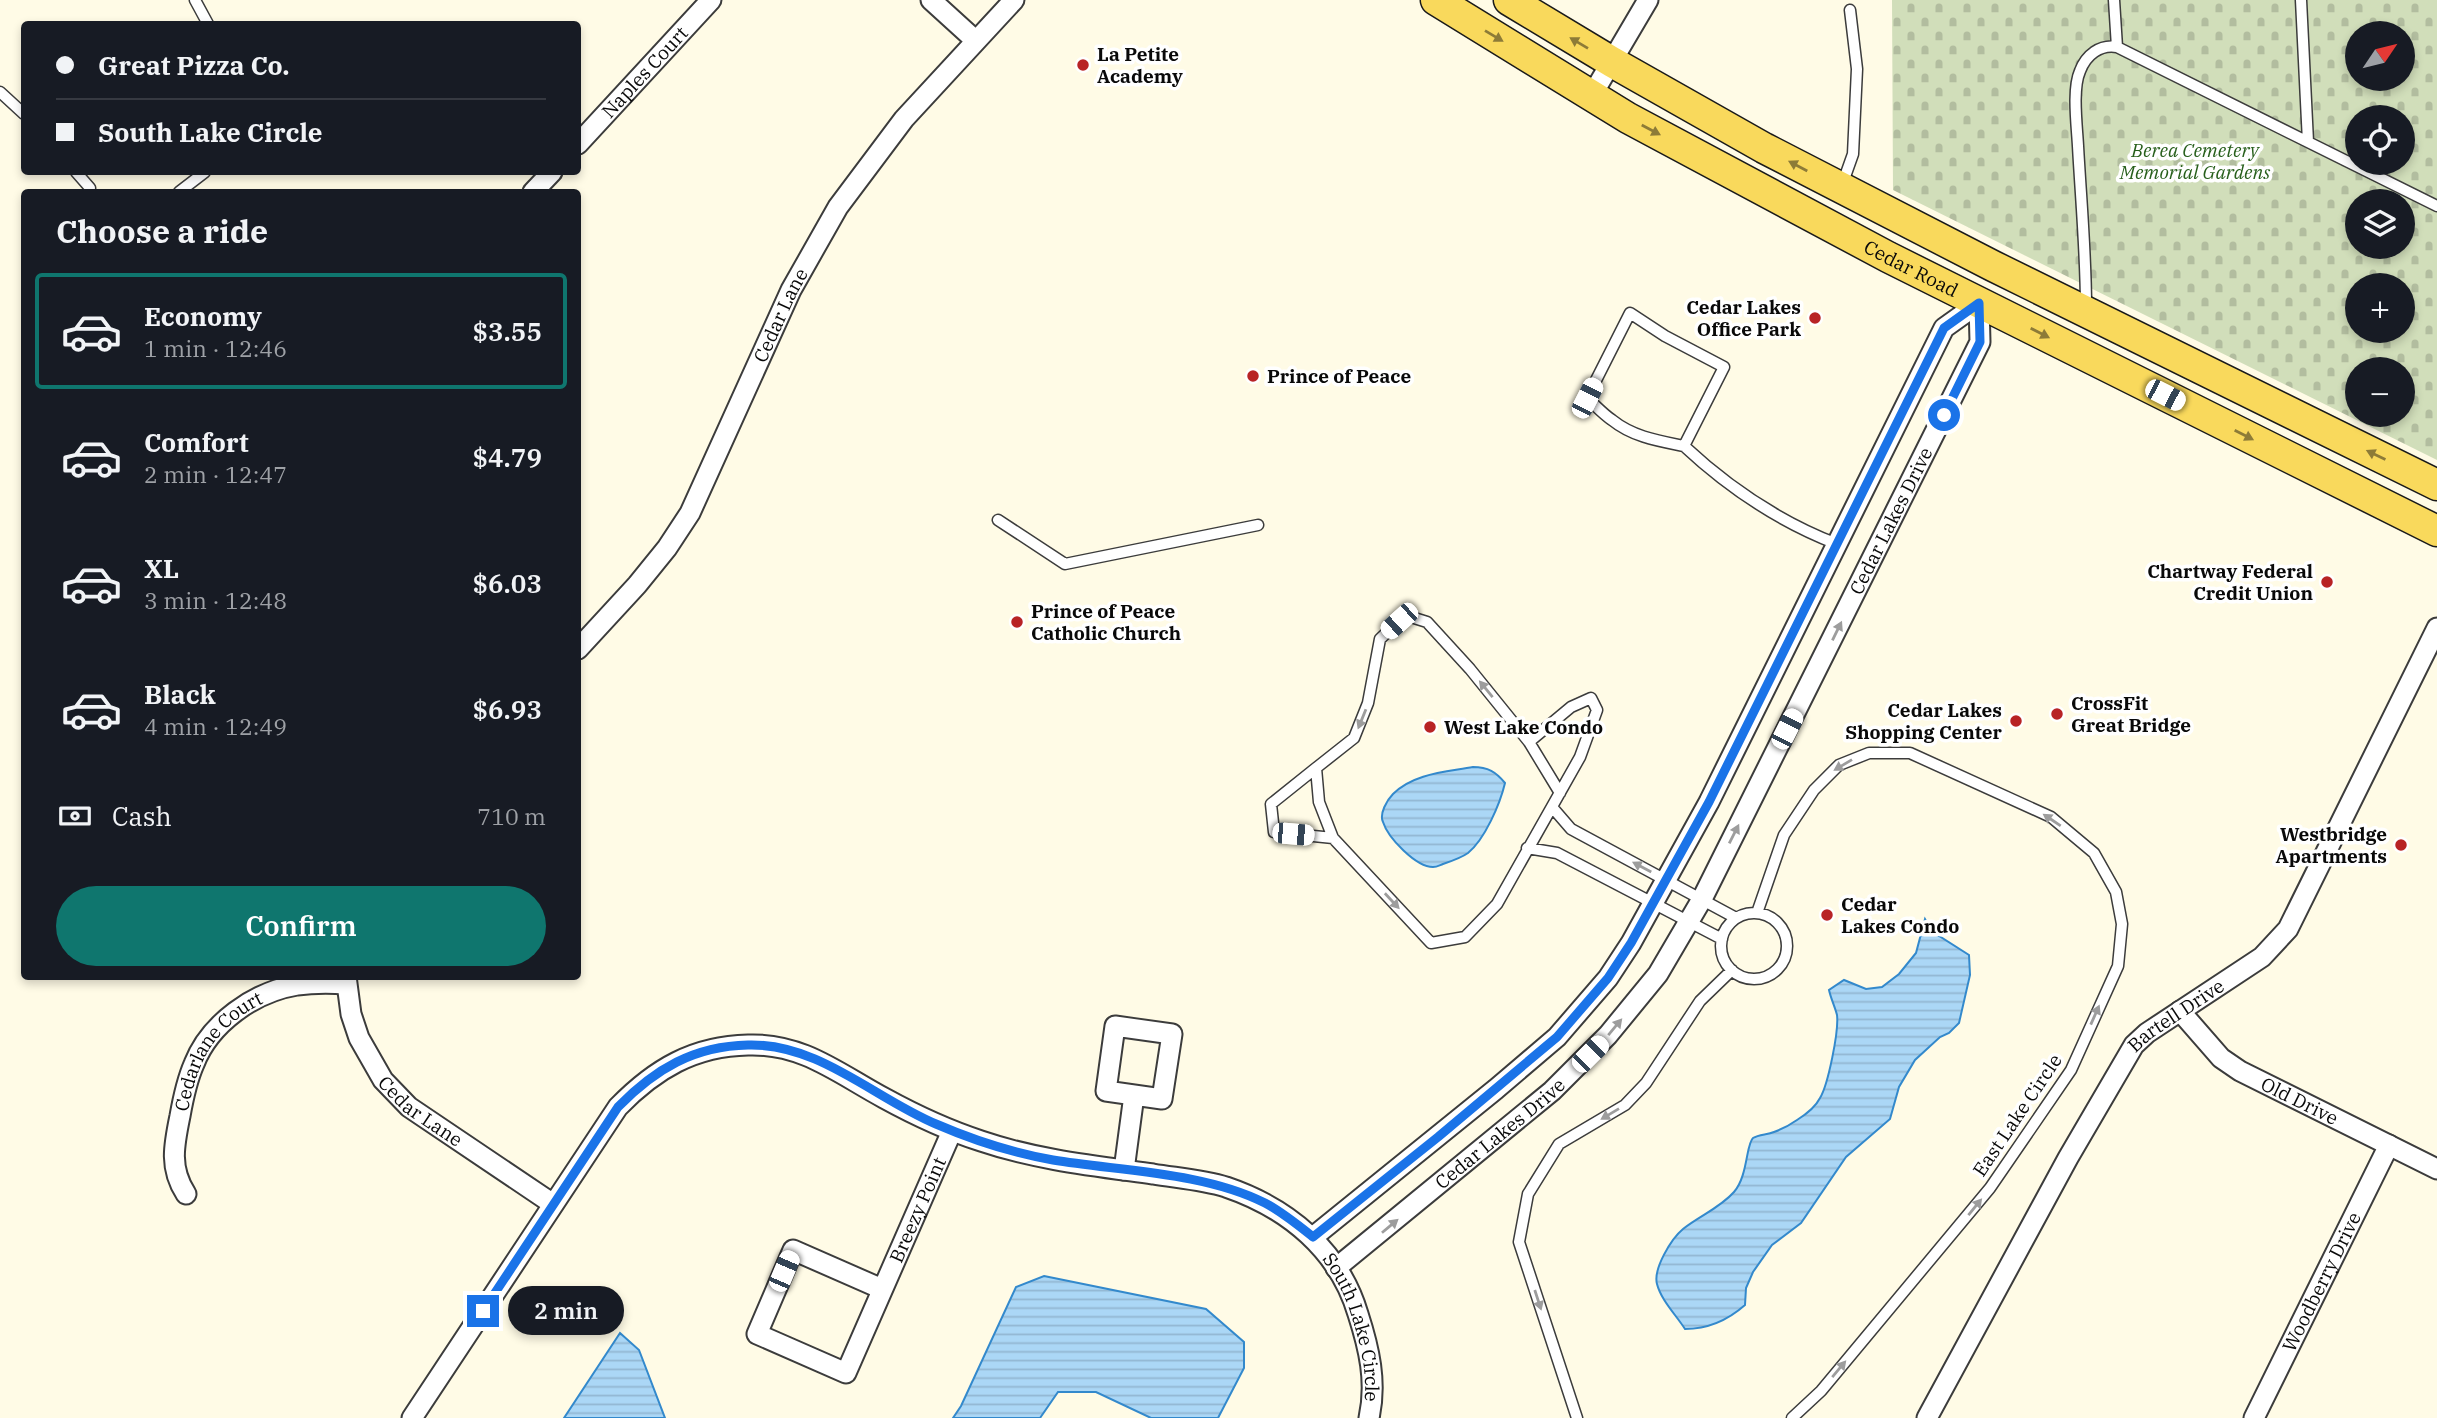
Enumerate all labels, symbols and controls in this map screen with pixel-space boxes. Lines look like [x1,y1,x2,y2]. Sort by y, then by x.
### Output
street label: Naples Court [596,21,693,123]
north arrow [2345,21,2415,91]
map controls [2345,21,2415,427]
one-way arrow [1485,30,1504,42]
one-way arrow [1569,36,1588,49]
place label: La Petite Academy [1097,42,1183,88]
text: Great Pizza Co. [98,48,290,82]
marker: La Petite Academy [1075,57,1091,73]
button: locate [2345,105,2415,175]
text: South Lake Circle [98,115,323,149]
one-way arrow [1641,124,1661,136]
park label: Berea Cemetery Memorial Gardens [2119,138,2270,184]
one-way arrow [1788,160,1808,172]
button: layers [2345,189,2415,259]
text: Choose a ride [56,210,268,252]
street label: Cedar Road [1860,234,1962,302]
street label: Cedar Lane [748,264,813,366]
button: + [2345,273,2415,343]
place label: Cedar Lakes Office Park [1686,295,1801,341]
text: Economy [144,299,262,333]
icon: car [60,300,123,363]
marker: Cedar Lakes Office Park [1807,310,1823,326]
text: $3.55 [473,314,542,348]
one-way arrow [2030,328,2050,339]
text: 1 min · 12:46 [144,333,287,363]
button: − [2345,357,2415,427]
place label: Prince of Peace [1267,364,1411,388]
marker: Prince of Peace [1245,368,1261,384]
car [1569,375,1606,421]
car [2142,376,2189,414]
route start [1928,399,1960,431]
text: Comfort [144,425,249,459]
icon: car [60,426,123,489]
one-way arrow [2234,428,2254,440]
text: $4.79 [473,440,542,474]
street label: Cedar Lakes Drive [1844,443,1938,598]
one-way arrow [2366,449,2386,460]
text: 2 min · 12:47 [144,459,287,489]
text: XL [144,551,179,585]
icon: car [60,552,123,615]
place label: Chartway Federal Credit Union [2147,559,2313,605]
text: $6.03 [473,566,542,600]
marker: Chartway Federal Credit Union [2319,574,2335,590]
text: 3 min · 12:48 [144,585,287,615]
place label: Prince of Peace Catholic Church [1031,599,1181,645]
car [1377,599,1422,643]
marker: Prince of Peace Catholic Church [1009,614,1025,630]
one-way arrow [1831,621,1842,641]
text: Black [144,677,216,711]
icon: car [60,678,123,741]
one-way arrow [1479,680,1494,698]
place label: CrossFit Great Bridge [2071,691,2191,737]
text: $6.93 [473,692,542,726]
place label: Cedar Lakes Shopping Center [1845,698,2003,744]
car [1769,706,1806,752]
marker: CrossFit Great Bridge [2049,706,2065,722]
one-way arrow [1356,708,1367,729]
text: 4 min · 12:49 [144,711,287,741]
marker: Cedar Lakes Shopping Center [2008,713,2024,729]
place label: West Lake Condo [1444,715,1603,739]
marker: West Lake Condo [1422,719,1438,735]
one-way arrow [1834,759,1853,772]
icon: cash [56,797,94,835]
text: Cash [112,799,172,833]
text: 710 m [477,801,546,831]
one-way arrow [2042,813,2062,826]
car [1272,822,1315,846]
place label: Westbridge Apartments [2276,822,2387,868]
one-way arrow [1729,824,1740,844]
marker: Westbridge Apartments [2393,837,2409,853]
one-way arrow [1632,861,1651,873]
button: Confirm [56,886,546,966]
one-way arrow [1383,892,1399,909]
place label: Cedar Lakes Condo [1841,892,1959,938]
marker: Cedar Lakes Condo [1819,907,1835,923]
street label: Bartell Drive [2122,973,2229,1057]
street label: Cedarlane Court [169,986,266,1113]
one-way arrow [2090,1005,2101,1026]
one-way arrow [1607,1018,1622,1035]
car [1568,1032,1613,1076]
street label: East Lake Circle [1967,1049,2067,1181]
street label: Cedar Lane [373,1070,467,1152]
street label: Old Drive [2257,1071,2342,1130]
street label: Cedar Lakes Drive [1430,1073,1570,1194]
one-way arrow [1600,1108,1619,1120]
street label: Breezy Point [884,1153,951,1266]
one-way arrow [1967,1199,1982,1217]
street label: Woodberry Drive [2277,1208,2366,1355]
one-way arrow [1380,1218,1398,1233]
car [767,1248,802,1294]
street label: South Lake Circle [1318,1248,1384,1402]
callout: 2 min [508,1286,623,1336]
one-way arrow [1533,1290,1544,1311]
route end [467,1295,499,1327]
text: 2 min [534,1295,598,1325]
one-way arrow [1832,1360,1847,1378]

